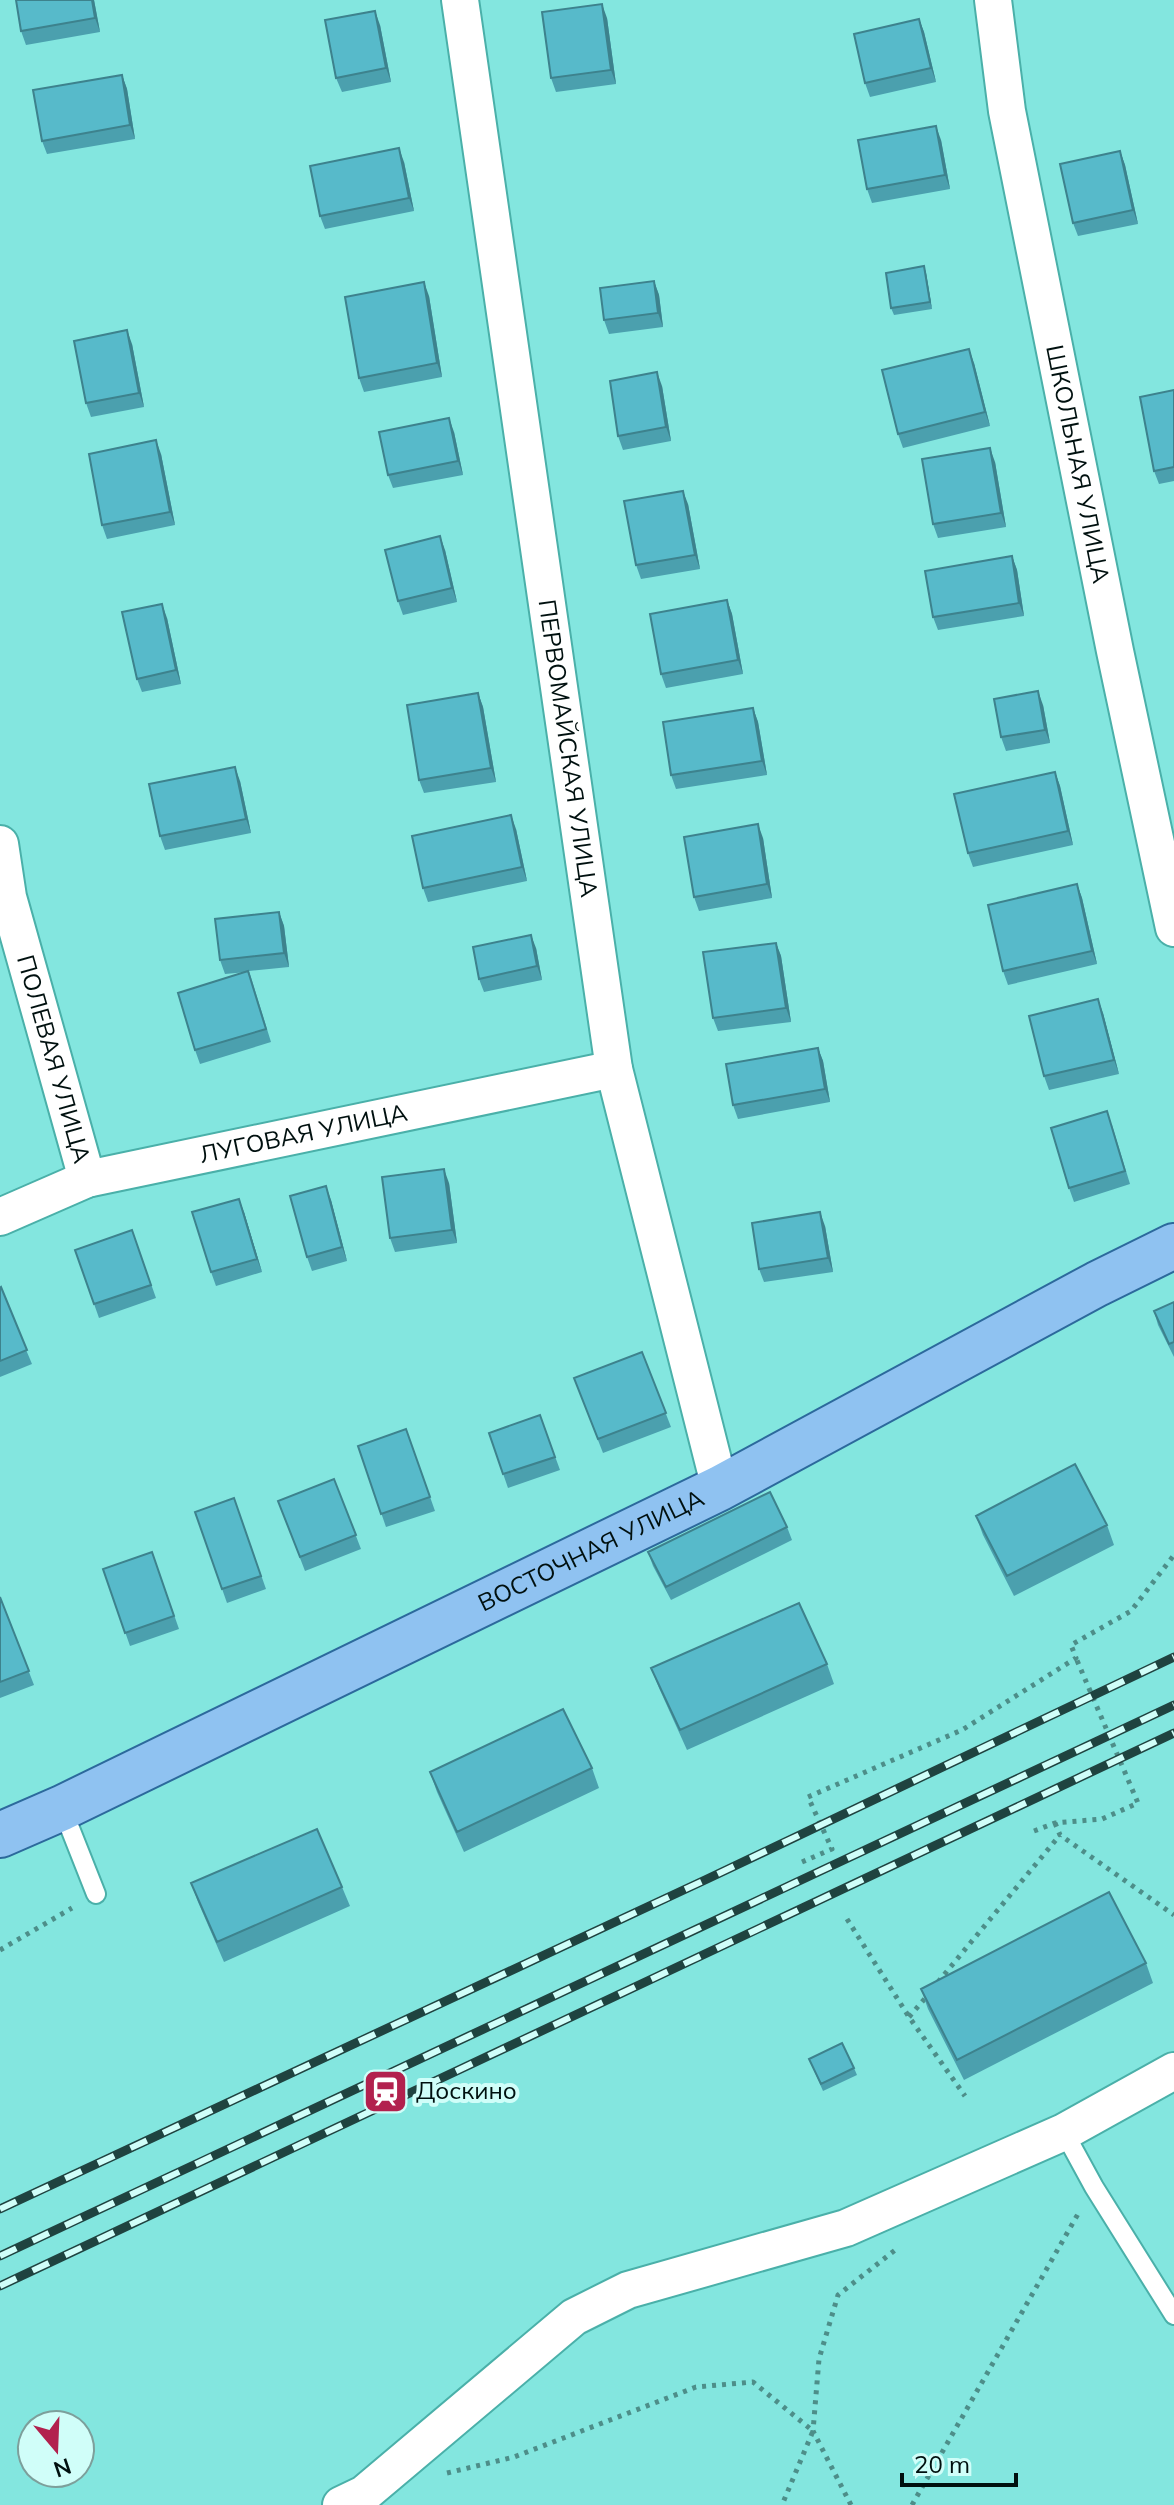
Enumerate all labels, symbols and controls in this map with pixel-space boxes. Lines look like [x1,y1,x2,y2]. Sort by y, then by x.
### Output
street label: ШКОЛЬНАЯ УЛИЦА [1040,342,1117,586]
street label: ПЕРВОМАЙСКАЯ УЛИЦА [533,597,605,899]
street label: ПОЛЕВАЯ УЛИЦА [11,951,98,1167]
street label: ЛУГОВАЯ УЛИЦА [197,1096,410,1169]
street label: ВОСТОЧНАЯ УЛИЦА [473,1482,709,1617]
station icon: Доскино [361,2067,409,2115]
place label: Доскино [416,2075,517,2105]
north arrow [16,2409,96,2489]
scale bar [902,2437,1016,2487]
text: 20 m [914,2449,970,2479]
text: N [50,2452,75,2484]

